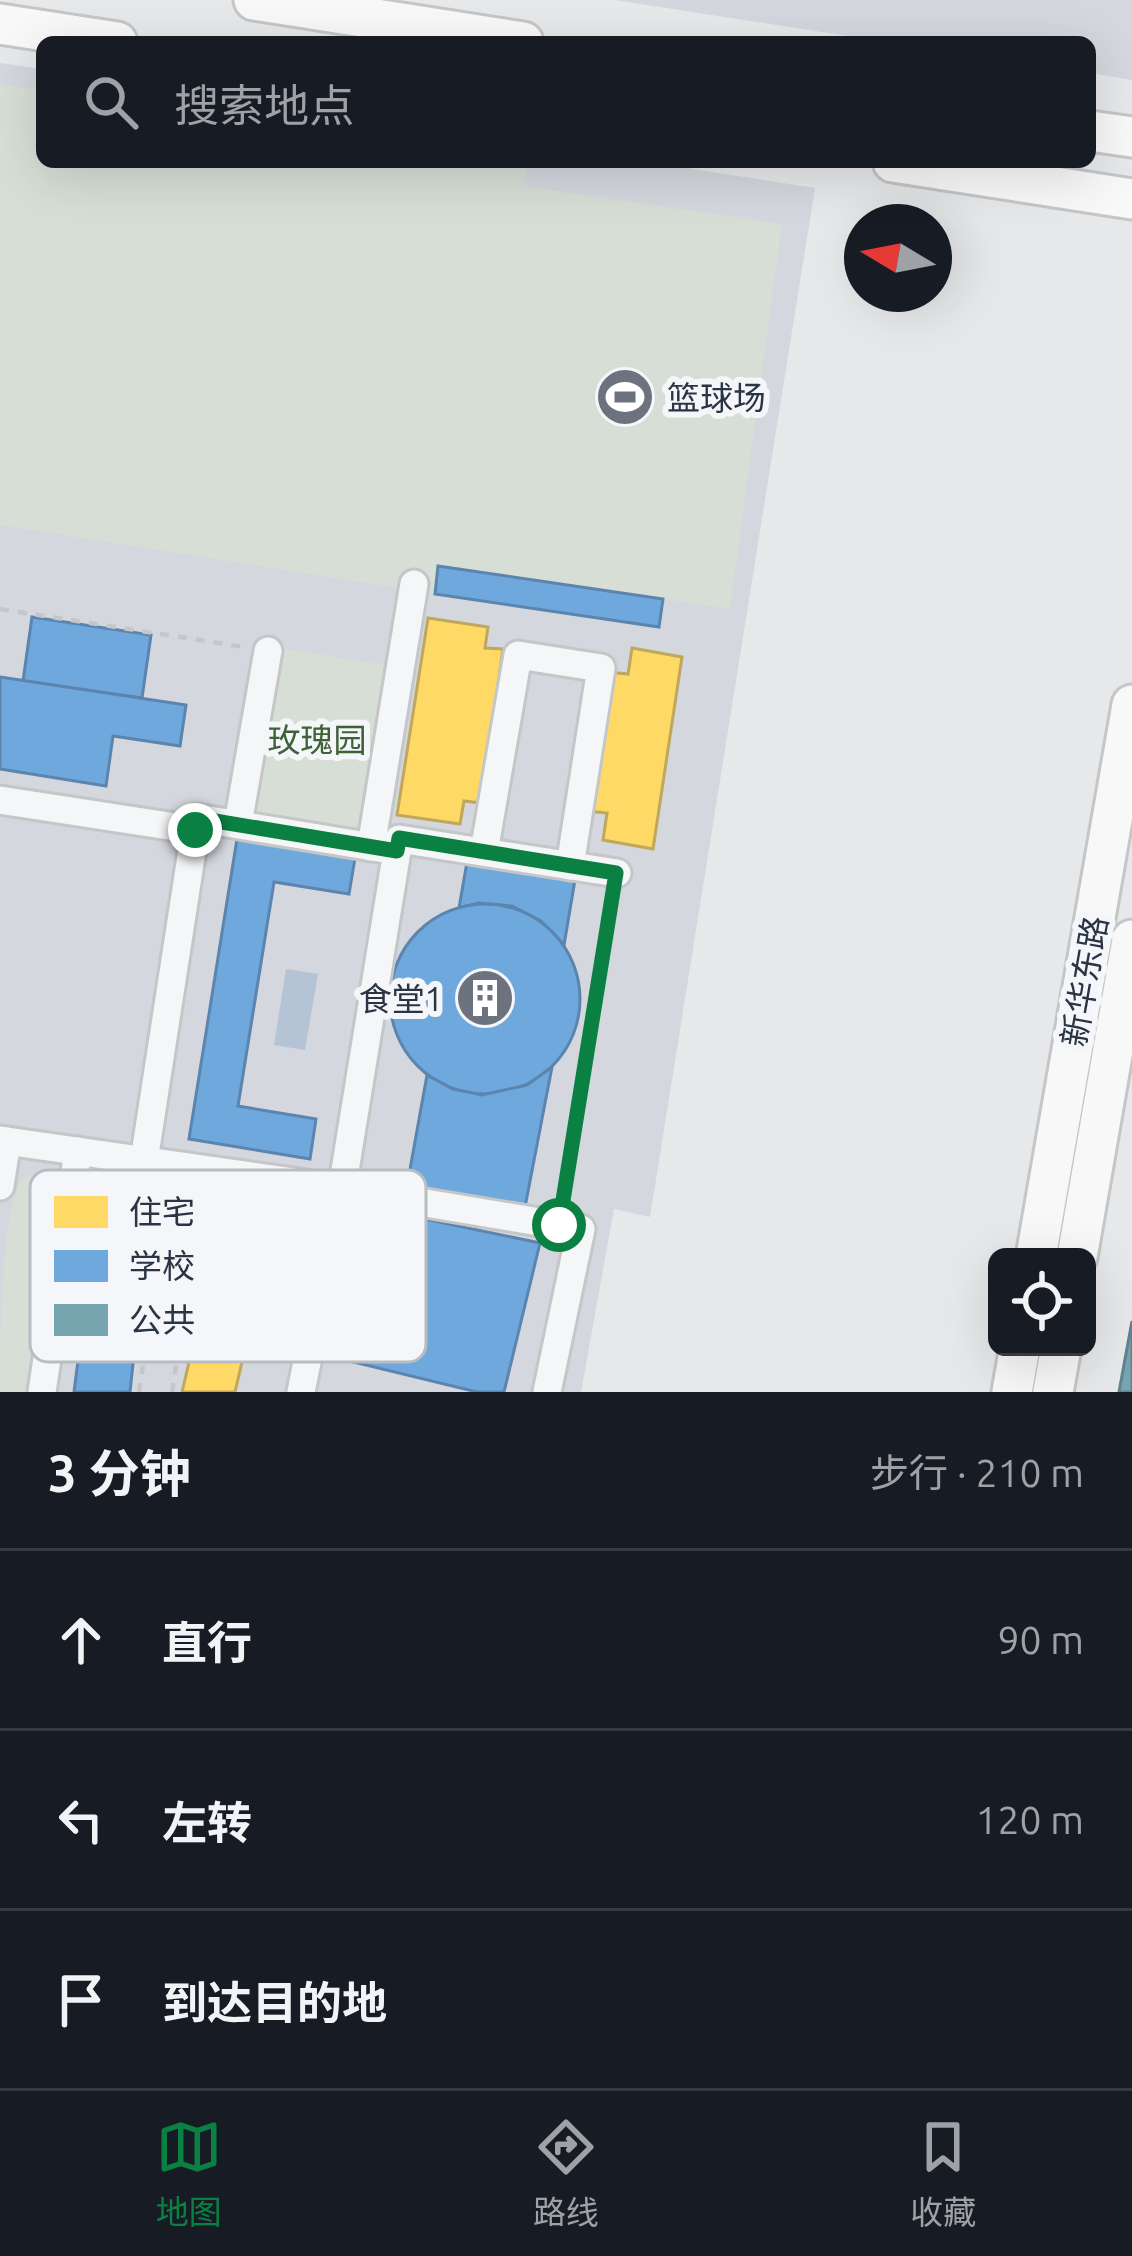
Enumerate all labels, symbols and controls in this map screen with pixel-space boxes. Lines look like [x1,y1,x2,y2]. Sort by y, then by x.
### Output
search box [36,36,1096,168]
icon: search [78,69,144,135]
text: 搜索地点 [174,80,354,131]
north arrow [844,204,952,312]
sports icon: 篮球场 [594,366,656,428]
place label: 篮球场 [667,379,766,416]
park label: 玫瑰园 [268,721,367,758]
route end [168,803,222,857]
street label: 新华东路 [1054,913,1114,1049]
building icon: 食堂1 [454,967,516,1029]
place label: 食堂1 [358,980,443,1017]
legend [30,1170,426,1362]
text: 住宅 [129,1193,195,1230]
route start [532,1198,586,1252]
text: 学校 [129,1247,195,1284]
map controls [988,1248,1096,1356]
button: locate [988,1248,1096,1356]
text: 公共 [129,1301,195,1338]
text: 3 分钟 [48,1444,191,1502]
text: 步行 · 210 m [870,1451,1084,1494]
icon: ahead [48,1607,114,1673]
text: 直行 [162,1617,252,1668]
text: 90 m [997,1618,1084,1661]
icon: left [48,1787,114,1853]
text: 左转 [162,1797,252,1848]
text: 120 m [975,1798,1084,1841]
icon: arrive [48,1967,114,2033]
text: 到达目的地 [162,1977,387,2028]
tab: 地图 [156,2114,222,2234]
tab: 路线 [533,2114,599,2234]
tab: 收藏 [910,2114,976,2234]

